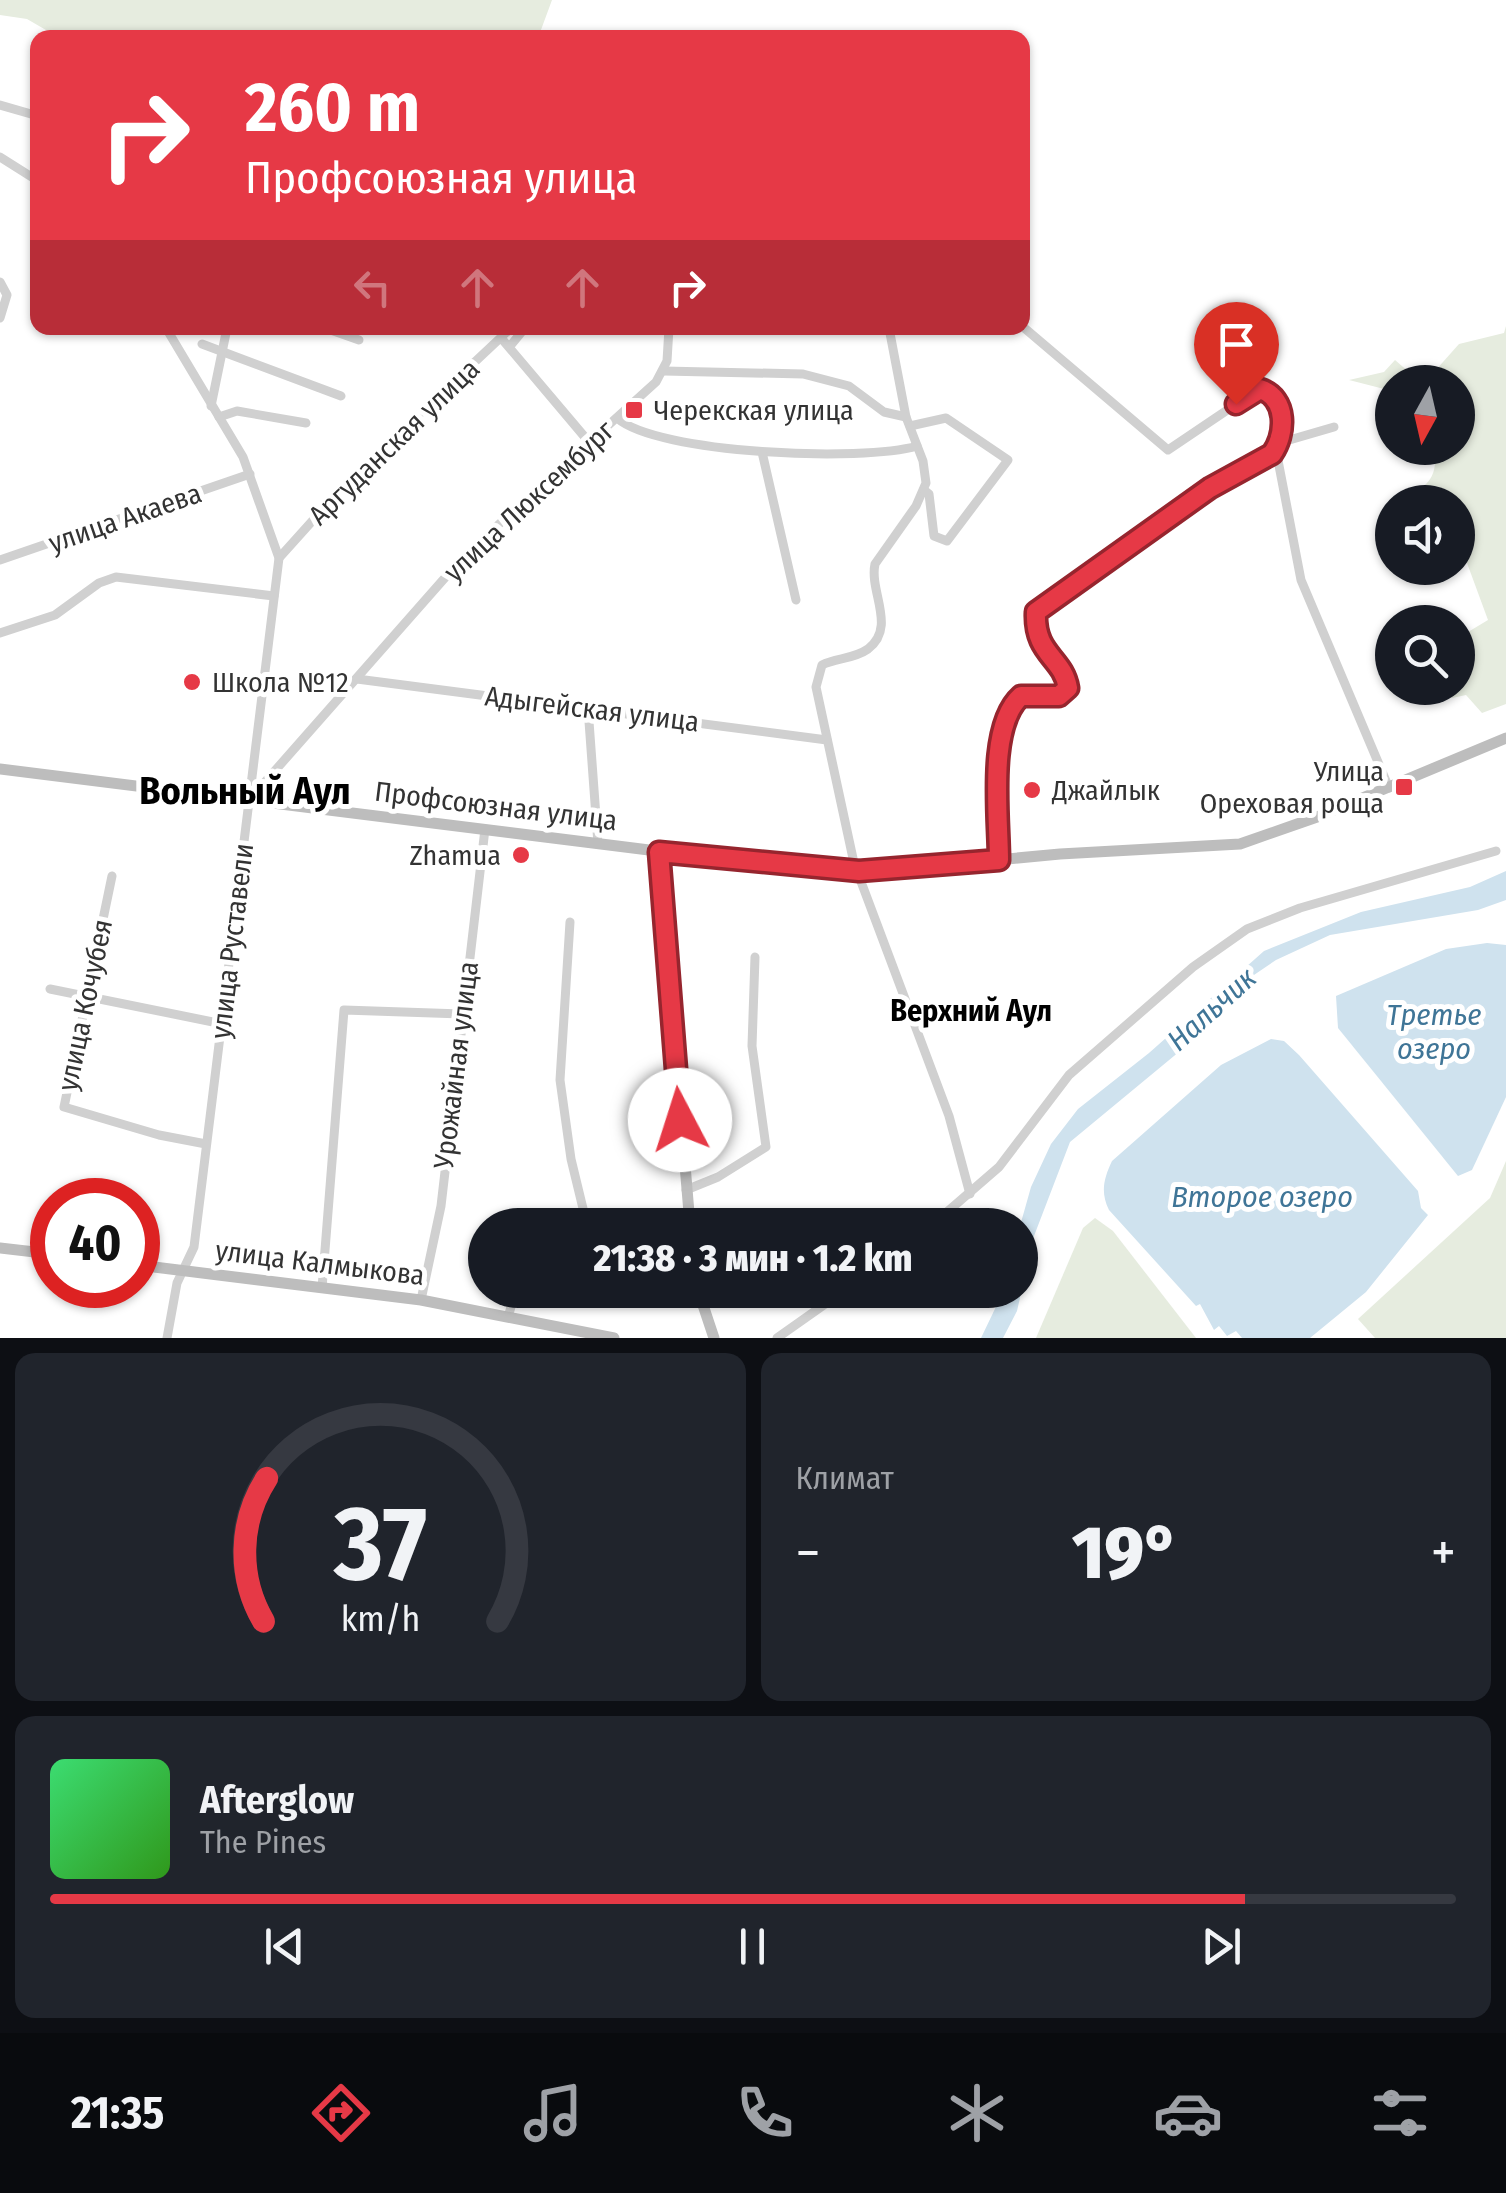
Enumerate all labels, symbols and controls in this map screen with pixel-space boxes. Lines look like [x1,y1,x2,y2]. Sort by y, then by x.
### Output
text: 260 m [245,66,420,150]
icon: right [80,70,210,200]
text: Профсоюзная улица [245,151,637,205]
icon: left [345,260,400,315]
icon: ahead [450,260,505,315]
icon: ahead [555,260,610,315]
icon: right [660,260,715,315]
pin [1194,302,1279,405]
icon: arrive [1209,317,1264,372]
street label: Аргуданская улица [302,352,486,532]
north arrow [1375,365,1475,465]
map controls [1375,365,1475,705]
place label: Черекская улица [654,394,854,427]
marker: Черекская улица [623,399,645,421]
street label: улица Люксембург [437,414,621,588]
street label: улица Акаева [44,476,206,560]
button: sound [1375,485,1475,585]
button: search [1375,605,1475,705]
place label: Школа №12 [212,666,349,699]
marker: Школа №12 [181,671,203,693]
street label: Адыгейская улица [483,679,701,739]
place label: Улица Ореховая роща [1200,755,1384,820]
district label: Вольный Аул [139,768,351,814]
place label: Джайлык [1051,774,1160,807]
street label: Профсоюзная улица [373,775,619,837]
marker: Улица Ореховая роща [1393,776,1415,798]
marker: Джайлык [1021,779,1043,801]
place label: Zhamua [409,839,501,872]
street label: улица Руставели [204,841,260,1041]
marker: Zhamua [510,844,532,866]
street label: улица Кочубея [51,916,119,1094]
street label: Урожайная улица [427,960,485,1171]
water label: Нальчик [1160,960,1264,1058]
district label: Верхний Аул [890,993,1052,1029]
water label: Третье озеро [1387,997,1481,1067]
position arrow [628,1068,732,1172]
speed limit sign: 40 [30,1178,160,1308]
water label: Второе озеро [1171,1179,1353,1215]
street label: улица Калмыкова [214,1234,426,1292]
text: 21:38 · 3 мин · 1.2 km [594,1235,912,1281]
text: Климат [796,1459,894,1497]
text: 37 [333,1482,427,1607]
text: 19° [1072,1508,1179,1598]
text: − [796,1520,820,1586]
text: + [1431,1520,1456,1586]
text: km/h [340,1598,420,1640]
text: Afterglow [200,1777,354,1823]
text: The Pines [200,1823,326,1861]
icon: previous [257,1919,312,1974]
icon: pause [725,1919,780,1974]
icon: next [1194,1919,1249,1974]
icon: directions [306,2078,376,2148]
icon: music [518,2078,588,2148]
icon: phone [730,2078,800,2148]
icon: climate [942,2078,1012,2148]
icon: car [1153,2078,1223,2148]
icon: filters [1365,2078,1435,2148]
text: 21:35 [71,2086,164,2140]

